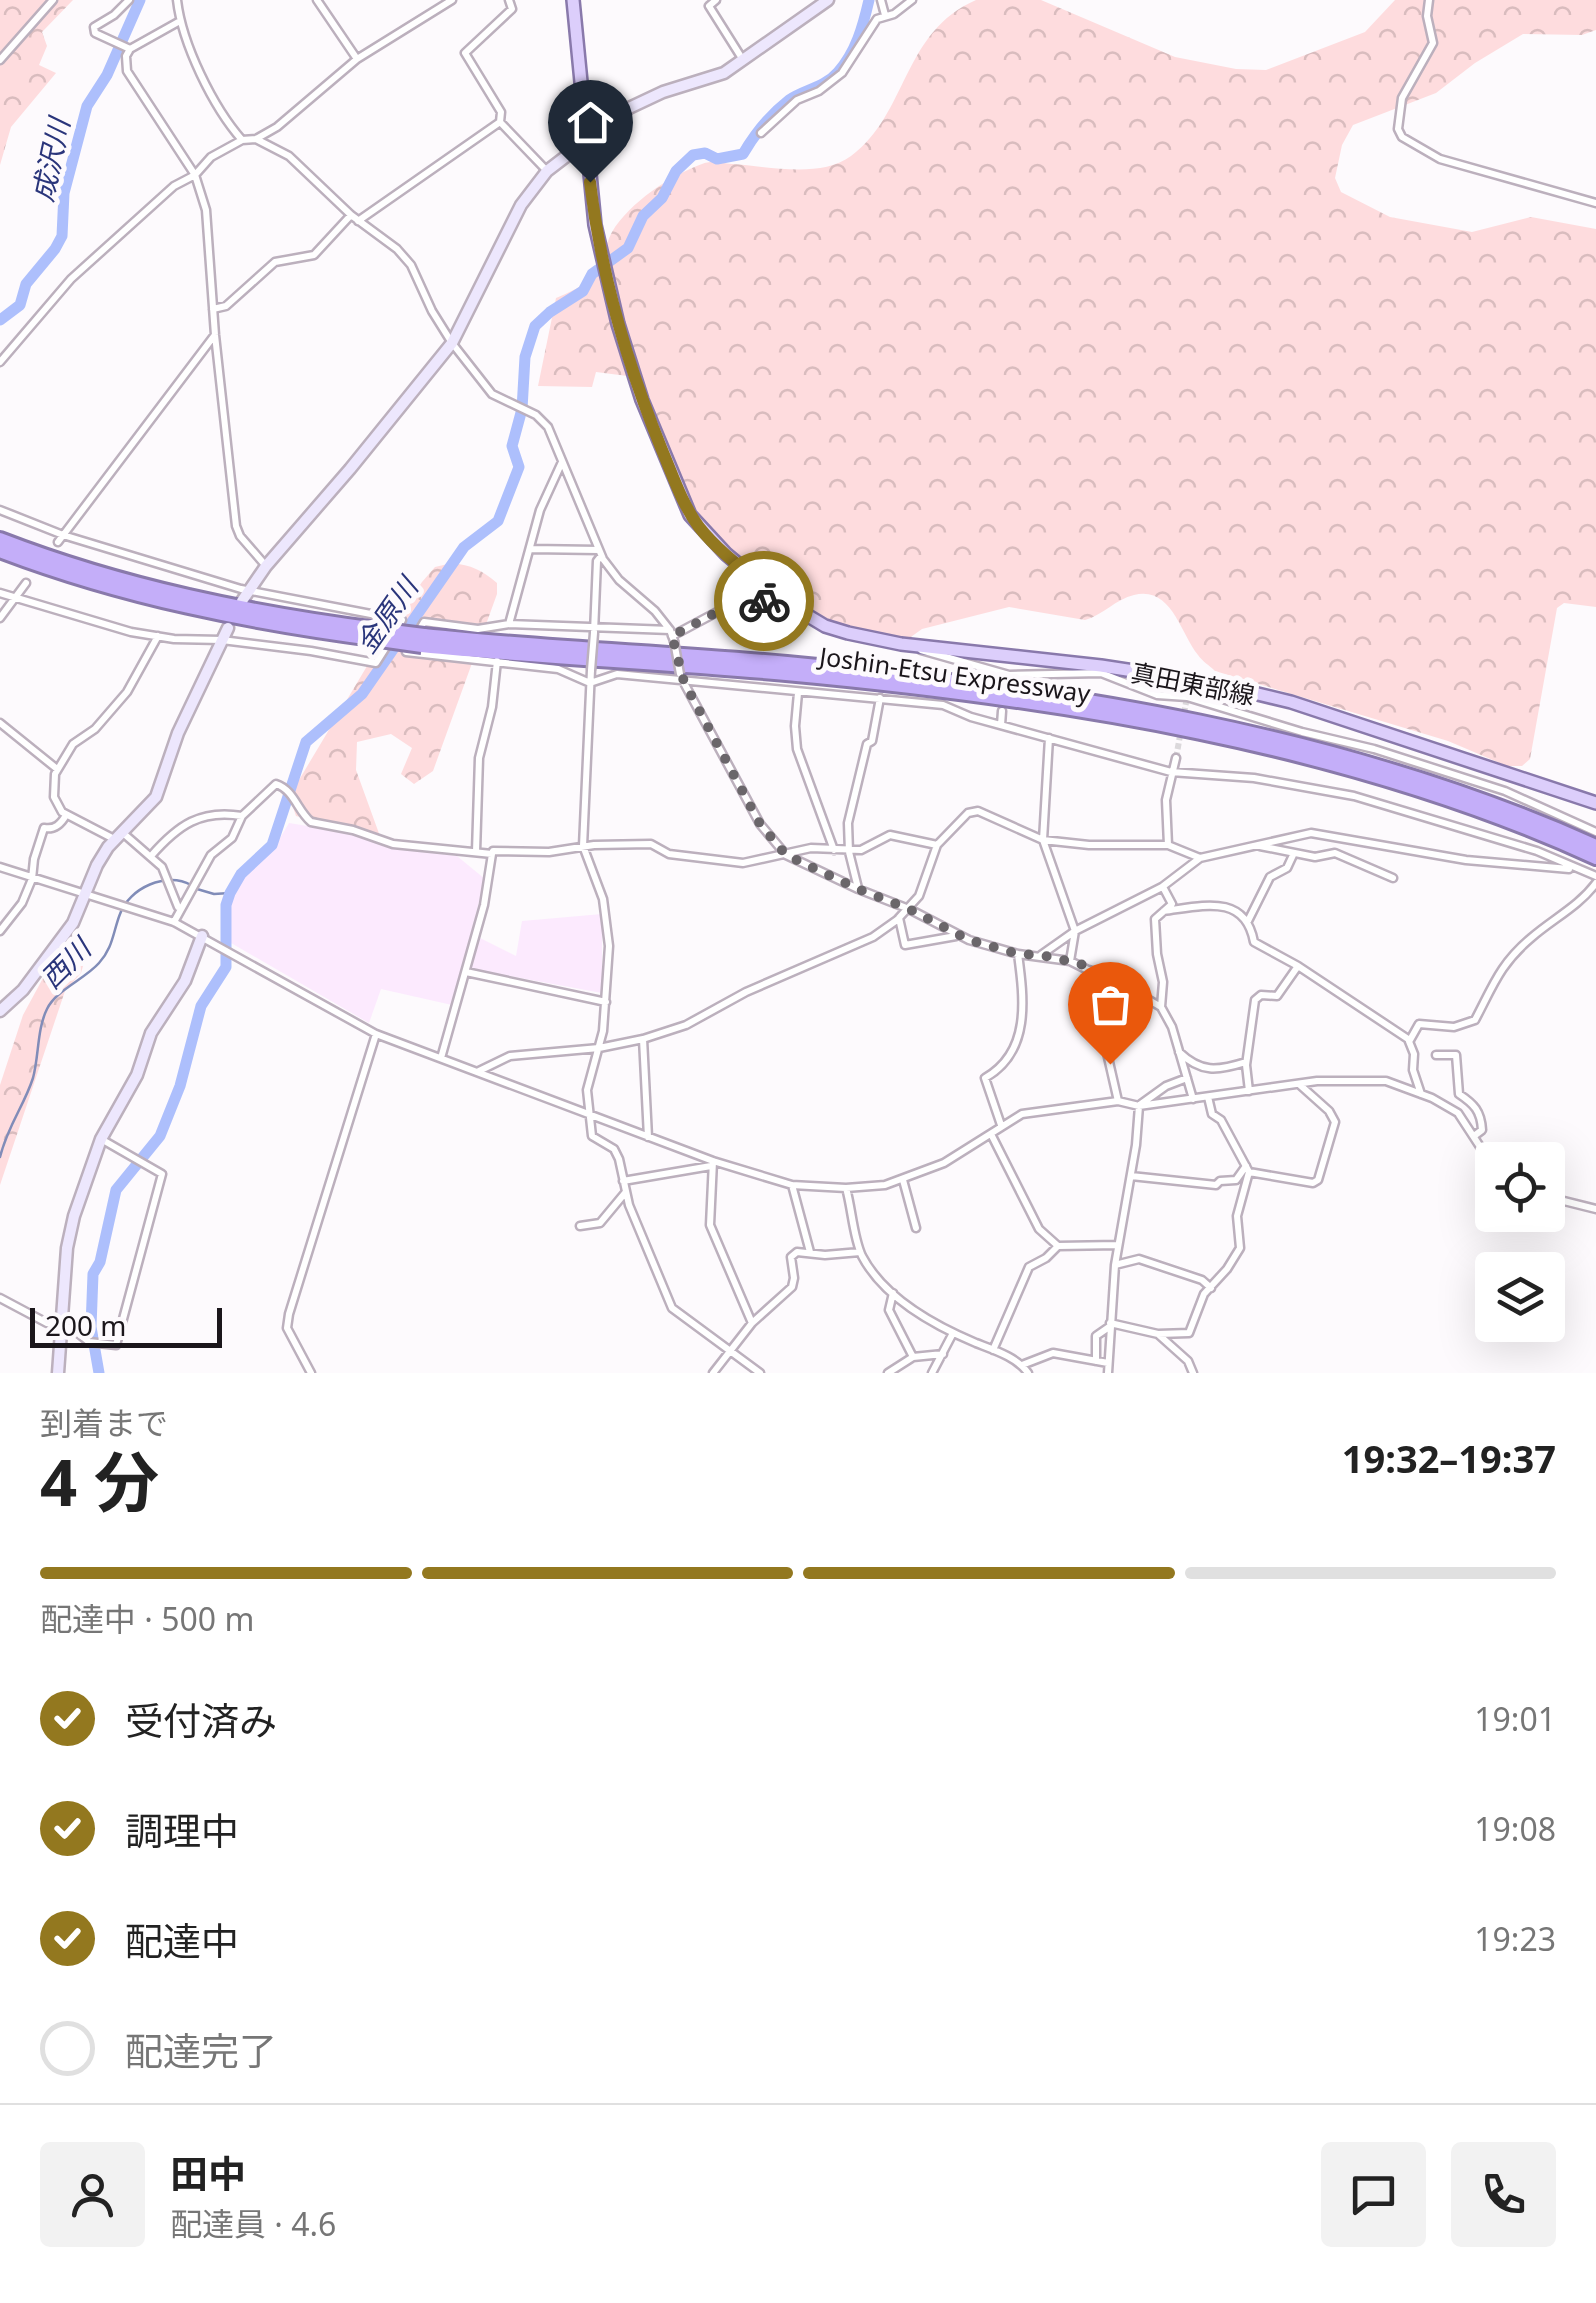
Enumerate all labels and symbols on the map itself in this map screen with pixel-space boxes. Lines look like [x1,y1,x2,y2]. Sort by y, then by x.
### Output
pin [548,80,633,183]
water label: 成沢川 [23,112,78,205]
courier [714,551,814,651]
water label: 金原川 [346,567,427,660]
street label: Joshin-Etsu Expressway [815,638,1093,710]
street label: 真田東部線 [1128,654,1258,712]
water label: 西川 [32,928,100,996]
pin [1068,962,1153,1065]
scale bar [30,1303,222,1348]

